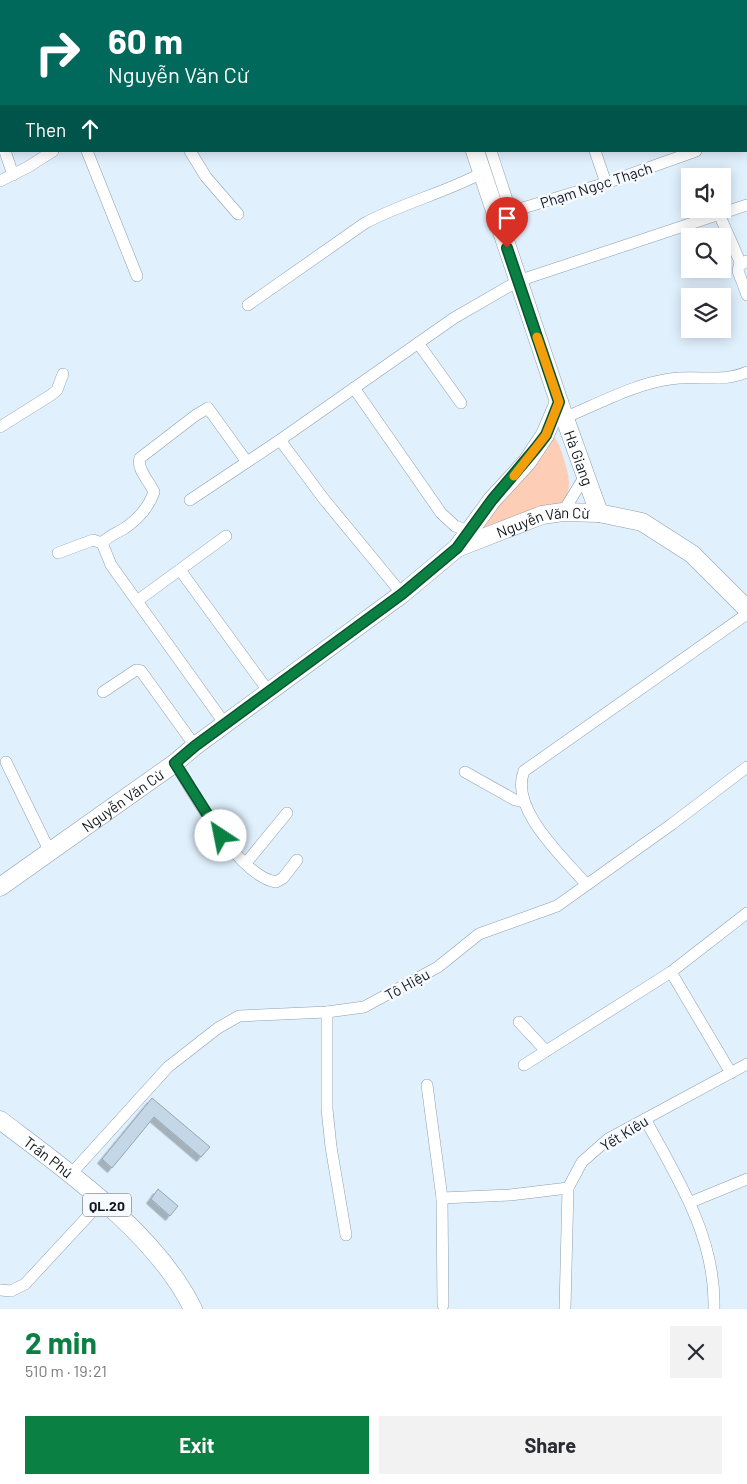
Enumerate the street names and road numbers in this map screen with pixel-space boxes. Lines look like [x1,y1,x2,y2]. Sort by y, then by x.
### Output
street label: Phạm Ngọc Thạch [538,158,654,212]
street label: Hà Giang [561,428,597,488]
street label: Nguyễn Văn Cừ [494,503,591,541]
street label: Nguyễn Văn Cừ [78,765,168,835]
street label: Tô Hiệu [382,964,432,1004]
street label: Yết Kiêu [597,1111,651,1155]
street label: Trần Phú [20,1132,77,1181]
road number: QL.20 [83,1194,131,1216]

